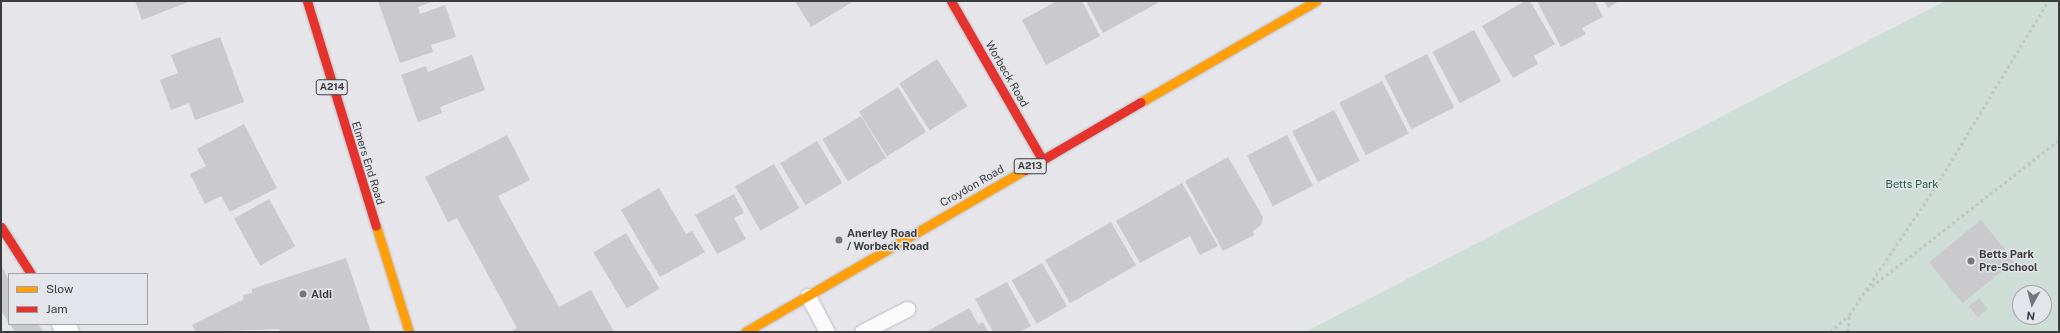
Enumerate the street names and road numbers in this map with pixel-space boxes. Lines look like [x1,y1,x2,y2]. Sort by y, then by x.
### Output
street label: Worbeck Road [983,39,1031,109]
road number: A214 [315,79,349,95]
street label: Elmers End Road [349,120,387,206]
road number: A213 [1013,158,1047,174]
street label: Croydon Road [938,162,1006,210]

